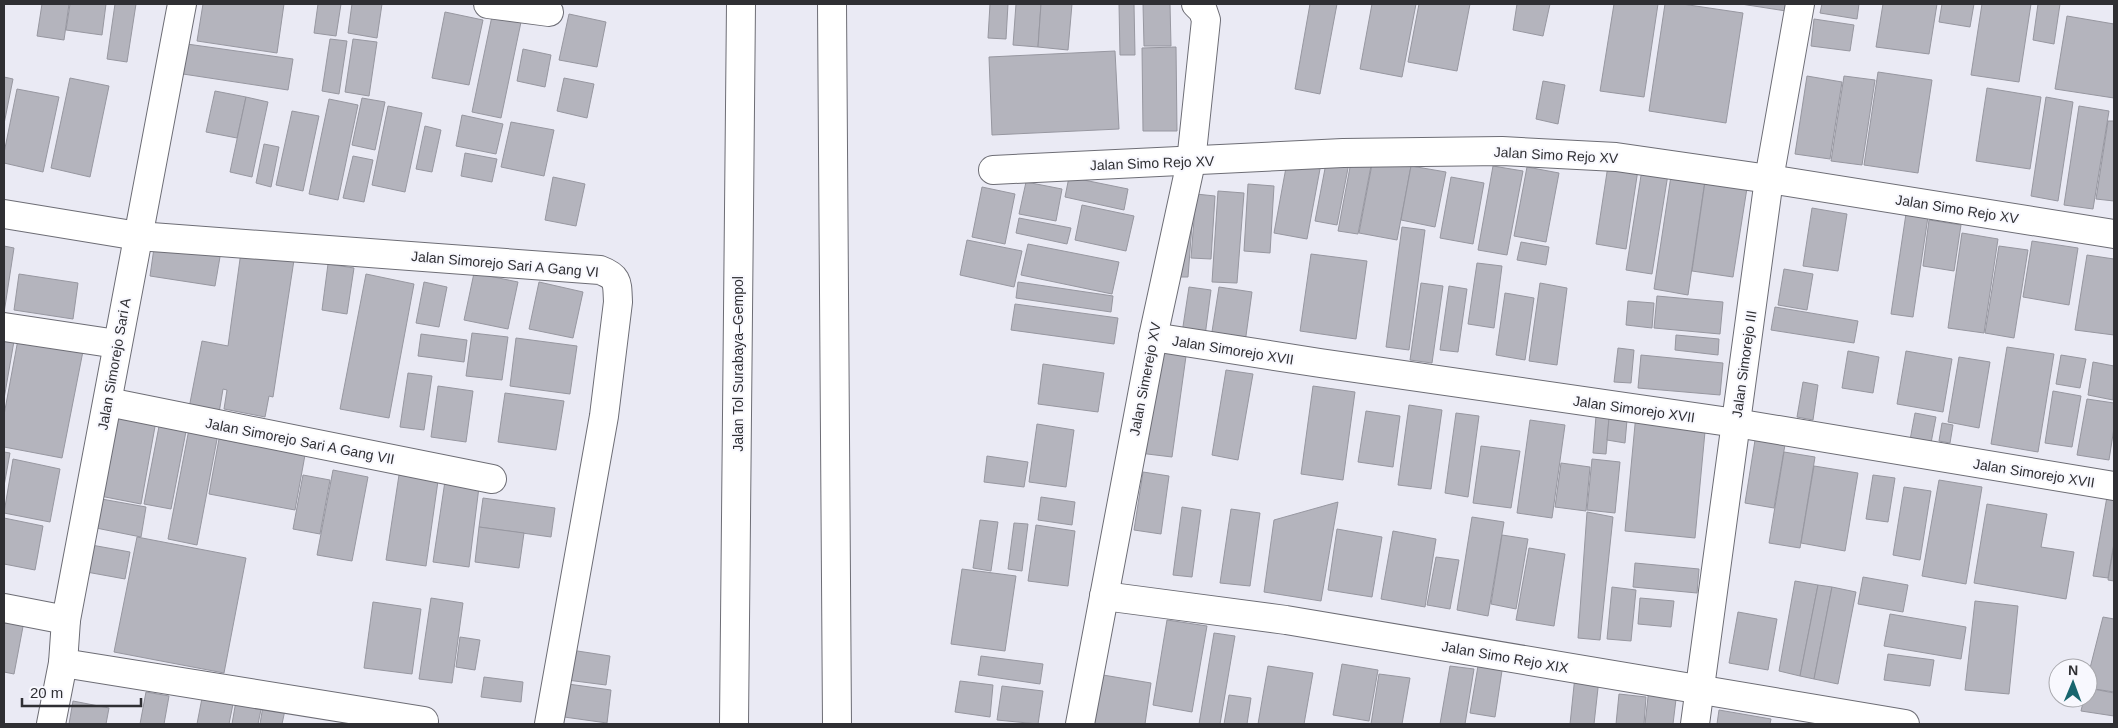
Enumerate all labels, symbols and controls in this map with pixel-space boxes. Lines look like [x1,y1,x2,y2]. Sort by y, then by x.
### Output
street label: Jalan Simo Rejo XV [1493,144,1619,166]
street label: Jalan Simo Rejo XV [1090,153,1215,173]
street label: Jalan Simo Rejo XV [1894,191,2020,227]
street label: Jalan Simorejo Sari A Gang VI [410,248,600,280]
street label: Jalan Tol Surabaya–Gempol [730,276,746,452]
street label: Jalan Simorejo Sari A [95,296,134,431]
street label: Jalan Simorejo III [1729,309,1759,419]
street label: Jalan Simerejo XV [1126,320,1164,437]
street label: Jalan Simorejo XVII [1171,332,1295,368]
street label: Jalan Simorejo XVII [1572,393,1696,425]
street label: Jalan Simorejo Sari A Gang VII [204,415,396,467]
street label: Jalan Simorejo XVII [1972,455,2096,491]
street label: Jalan Simo Rejo XIX [1440,638,1570,676]
north arrow [2048,658,2098,708]
text: N [2068,662,2078,678]
scale bar [22,676,141,708]
text: 20 m [30,684,63,701]

